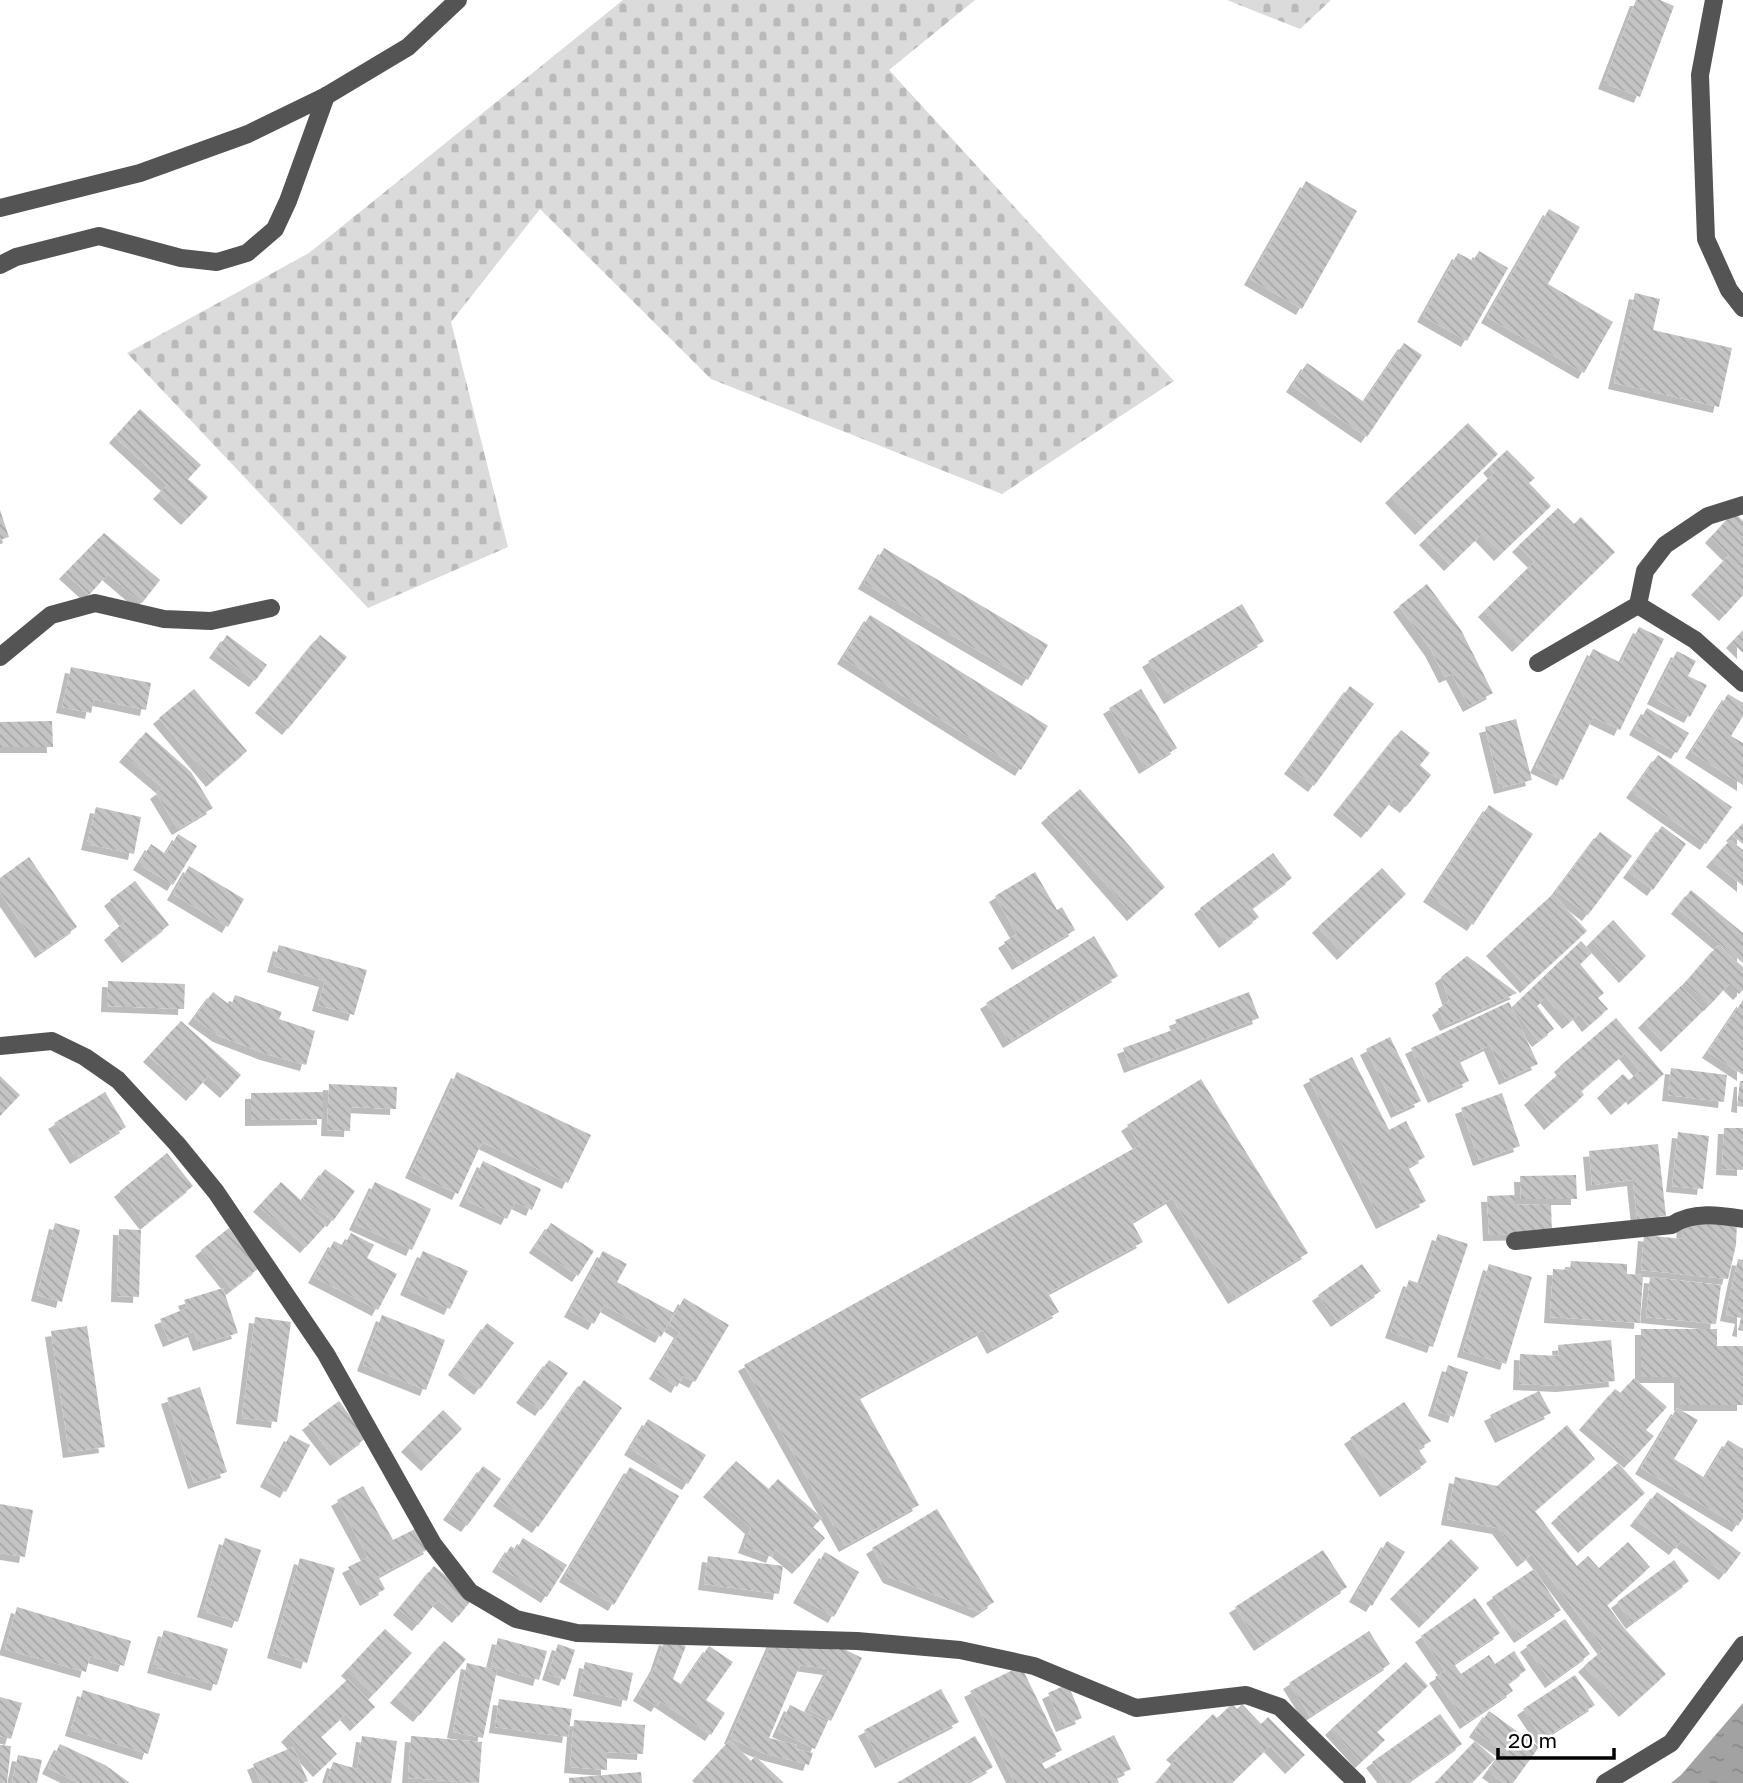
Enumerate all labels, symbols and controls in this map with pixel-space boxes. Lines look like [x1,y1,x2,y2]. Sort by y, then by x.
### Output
scale bar [1498,1716,1614,1760]
text: 20 m [1508,1727,1557,1753]

